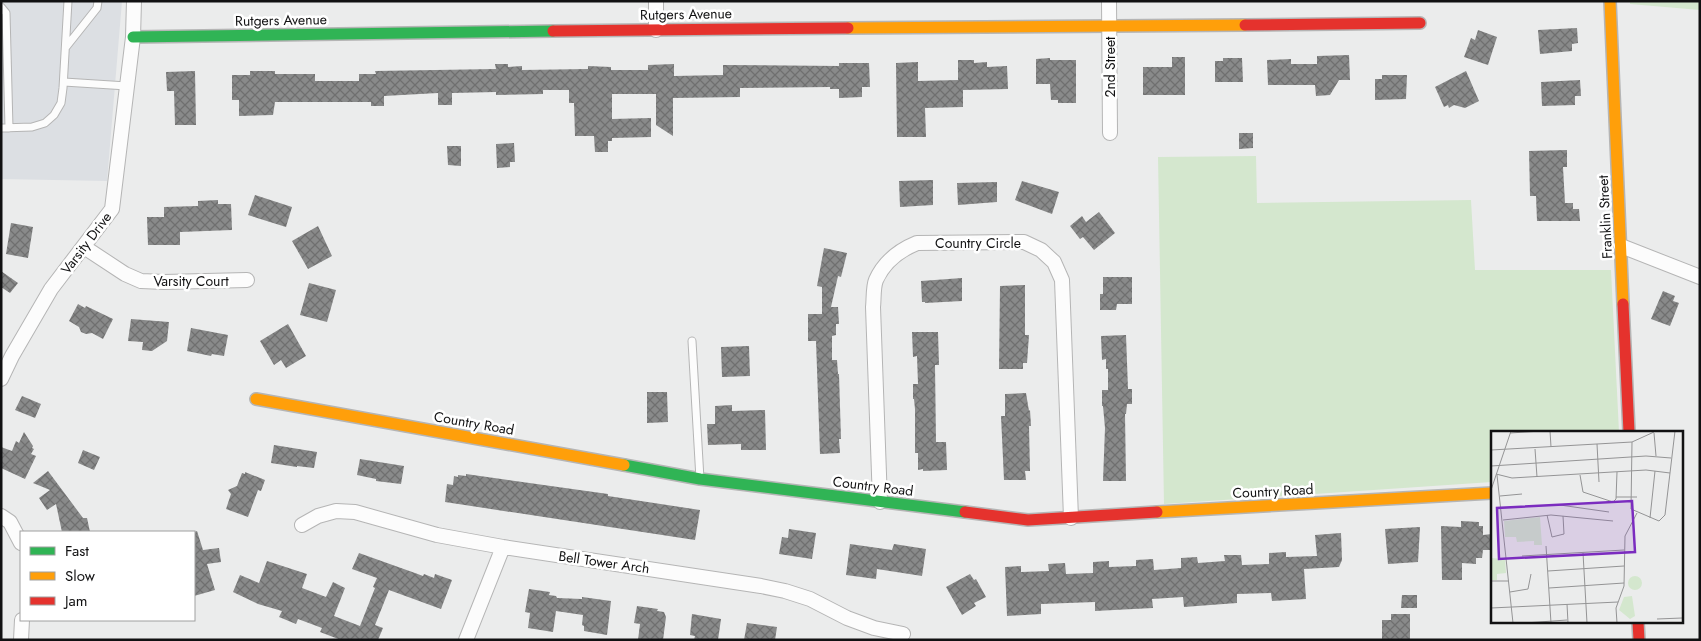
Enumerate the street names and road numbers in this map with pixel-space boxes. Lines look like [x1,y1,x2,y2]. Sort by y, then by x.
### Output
street label: Rutgers Avenue [640,3,732,25]
street label: Rutgers Avenue [235,9,327,31]
street label: 2nd Street [1100,36,1120,97]
street label: Franklin Street [1593,174,1617,259]
street label: Varsity Drive [56,208,116,278]
street label: Country Circle [935,233,1021,253]
street label: Varsity Court [153,271,229,291]
street label: Country Road [432,406,516,440]
street label: Country Road [832,471,914,501]
street label: Country Road [1232,479,1314,503]
street label: Bell Tower Arch [557,546,651,578]

